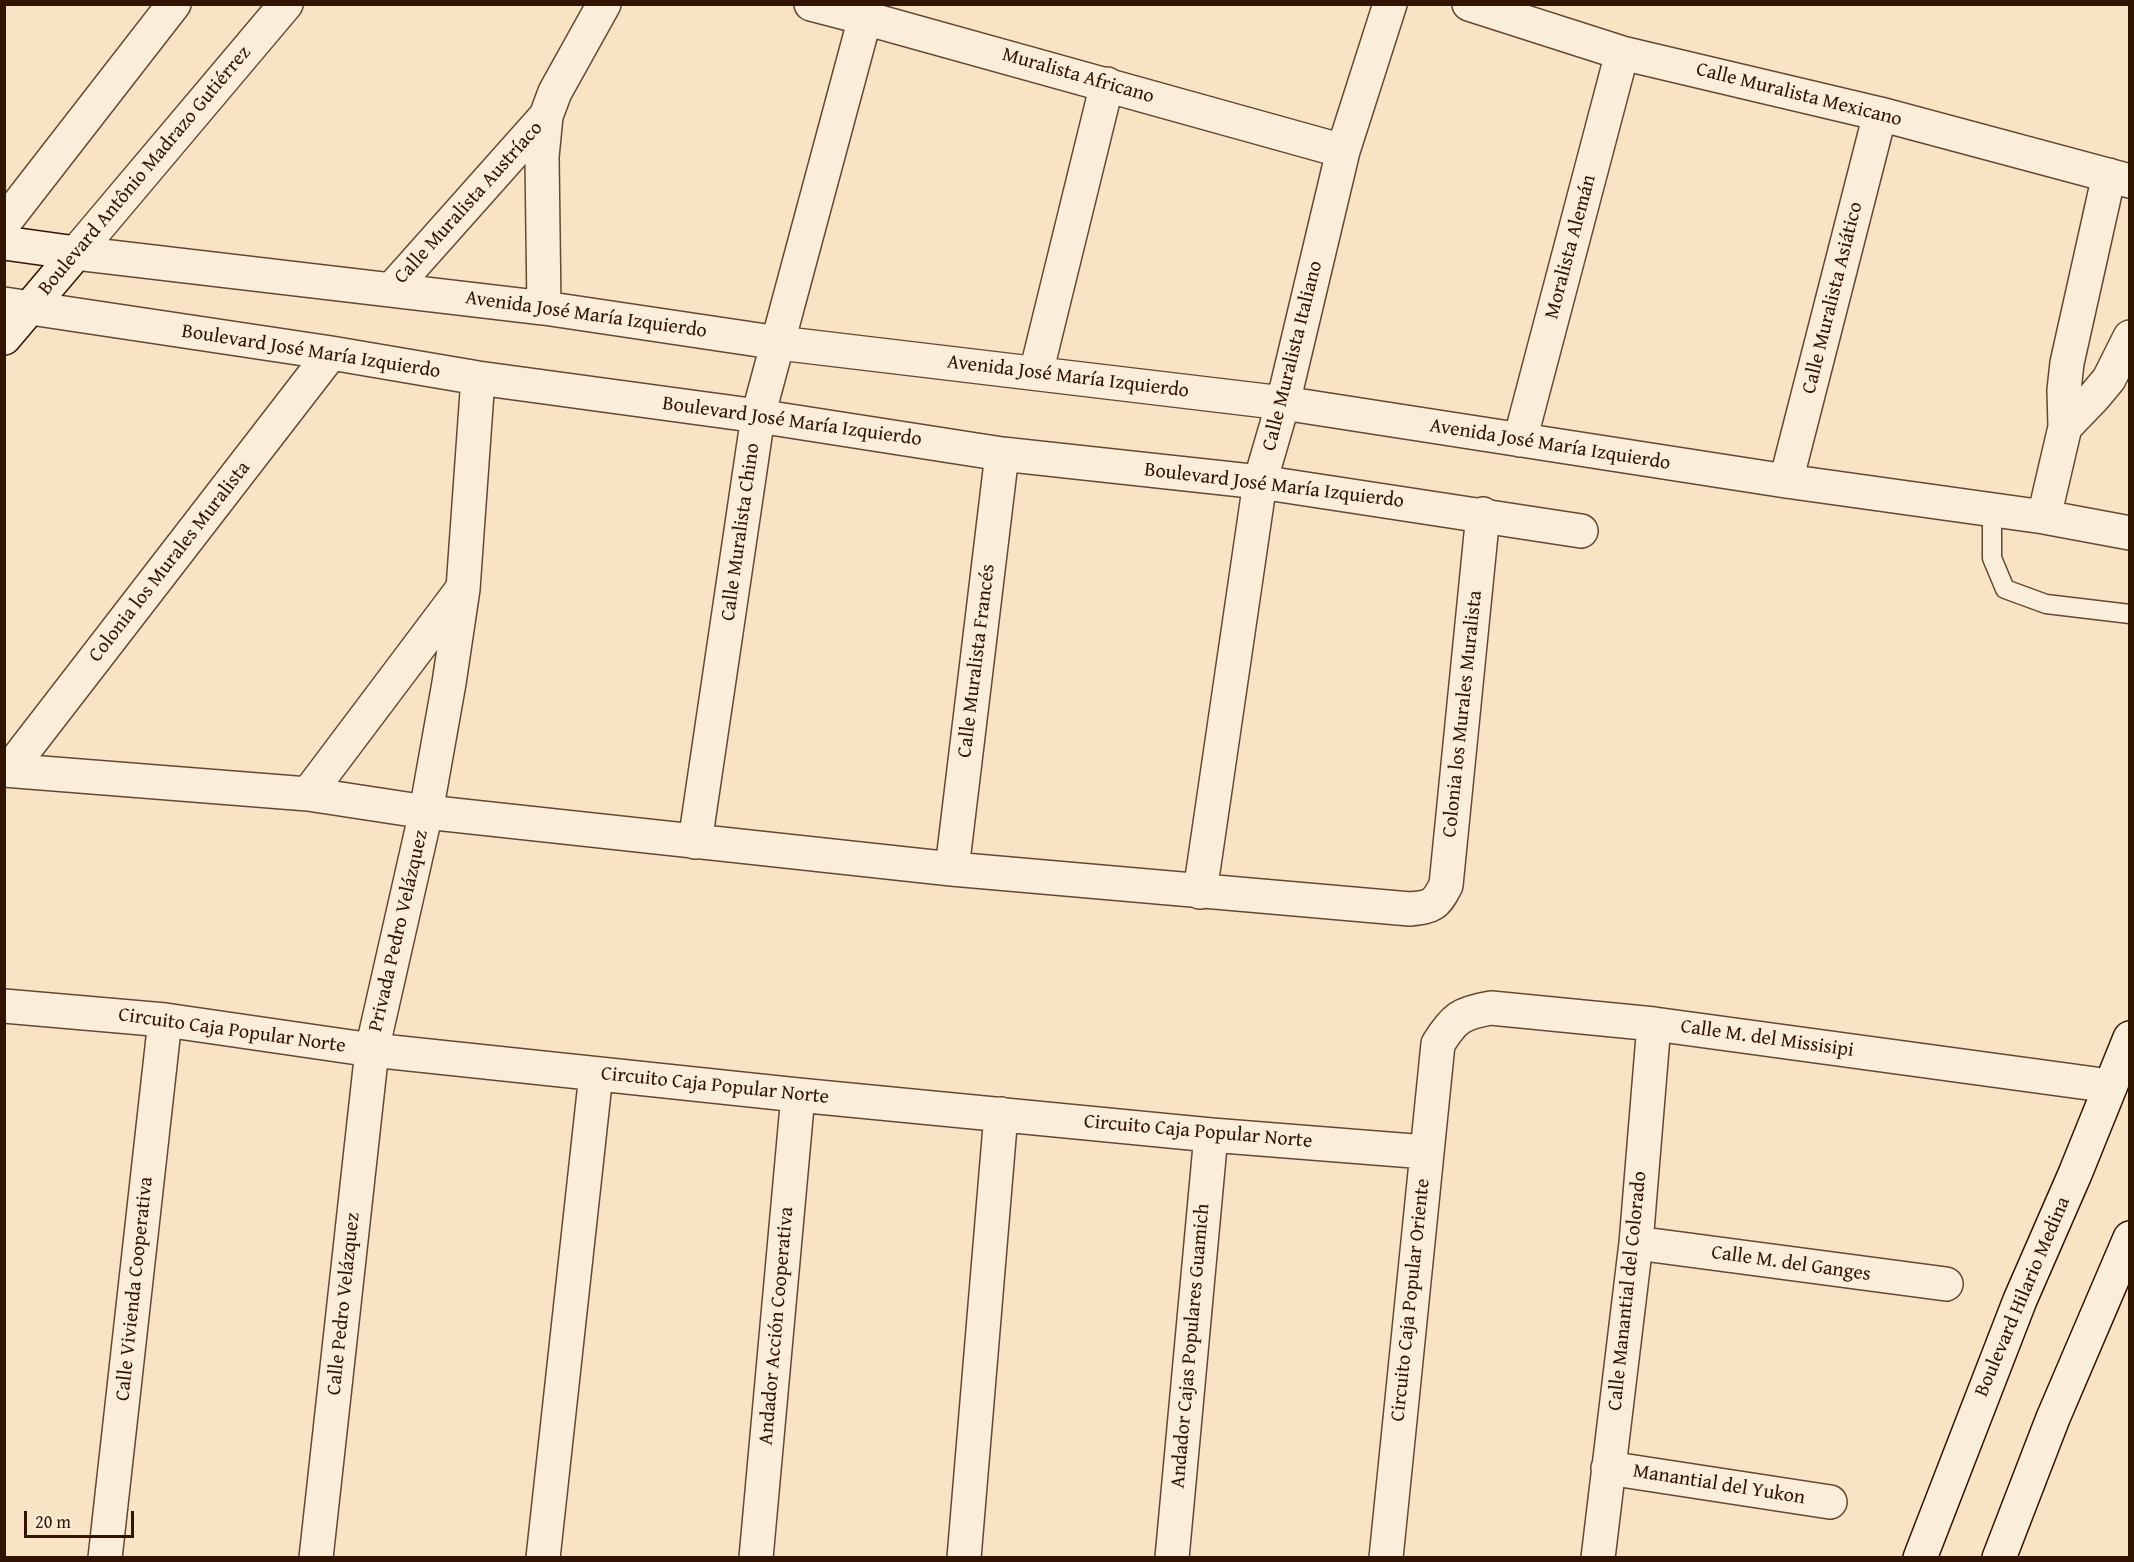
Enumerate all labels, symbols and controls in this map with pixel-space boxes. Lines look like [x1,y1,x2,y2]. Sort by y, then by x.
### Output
street label: Boulevard Antônio Madrazo Gutiérrez [34,42,256,300]
street label: Muralista Africano [999,43,1157,109]
street label: Calle Muralista Mexicano [1694,58,1904,132]
street label: Calle Muralista Austríaco [390,117,548,289]
street label: Moralista Alemán [1540,172,1602,322]
street label: Calle Muralista Asiático [1798,200,1868,396]
street label: Calle Muralista Italiano [1258,259,1328,453]
street label: Avenida José María Izquierdo [464,286,708,344]
street label: Boulevard José María Izquierdo [180,320,442,384]
street label: Avenida José María Izquierdo [946,350,1190,404]
street label: Boulevard José María Izquierdo [661,392,923,452]
street label: Avenida José María Izquierdo [1428,414,1672,476]
street label: Calle Muralista Chino [717,442,765,622]
street label: Colonia los Murales Muralista [84,457,256,667]
street label: Boulevard José María Izquierdo [1143,458,1405,514]
street label: Calle Muralista Francés [953,563,1001,759]
street label: Colonia los Murales Muralista [1438,589,1488,839]
street label: Privada Pedro Velázquez [364,828,434,1034]
street label: Circuito Caja Popular Norte [117,1003,347,1059]
street label: Calle M. del Missisipi [1679,1015,1855,1063]
street label: Circuito Caja Popular Norte [600,1062,830,1110]
street label: Circuito Caja Popular Norte [1083,1110,1313,1154]
street label: Calle Manantial del Colorado [1603,1170,1653,1412]
street label: Calle Vivienda Cooperativa [111,1176,159,1402]
street label: Circuito Caja Popular Oriente [1386,1177,1436,1423]
street label: Boulevard Hilario Medina [1970,1194,2076,1400]
street label: Andador Cajas Populares Guamich [1167,1203,1215,1489]
street label: Andador Acción Cooperativa [755,1206,799,1446]
street label: Calle Pedro Velázquez [322,1212,366,1396]
street label: Calle M. del Ganges [1710,1241,1872,1287]
street label: Manantial del Yukon [1631,1460,1807,1510]
scale bar [27,1499,136,1537]
text: 20 m [35,1508,71,1535]

